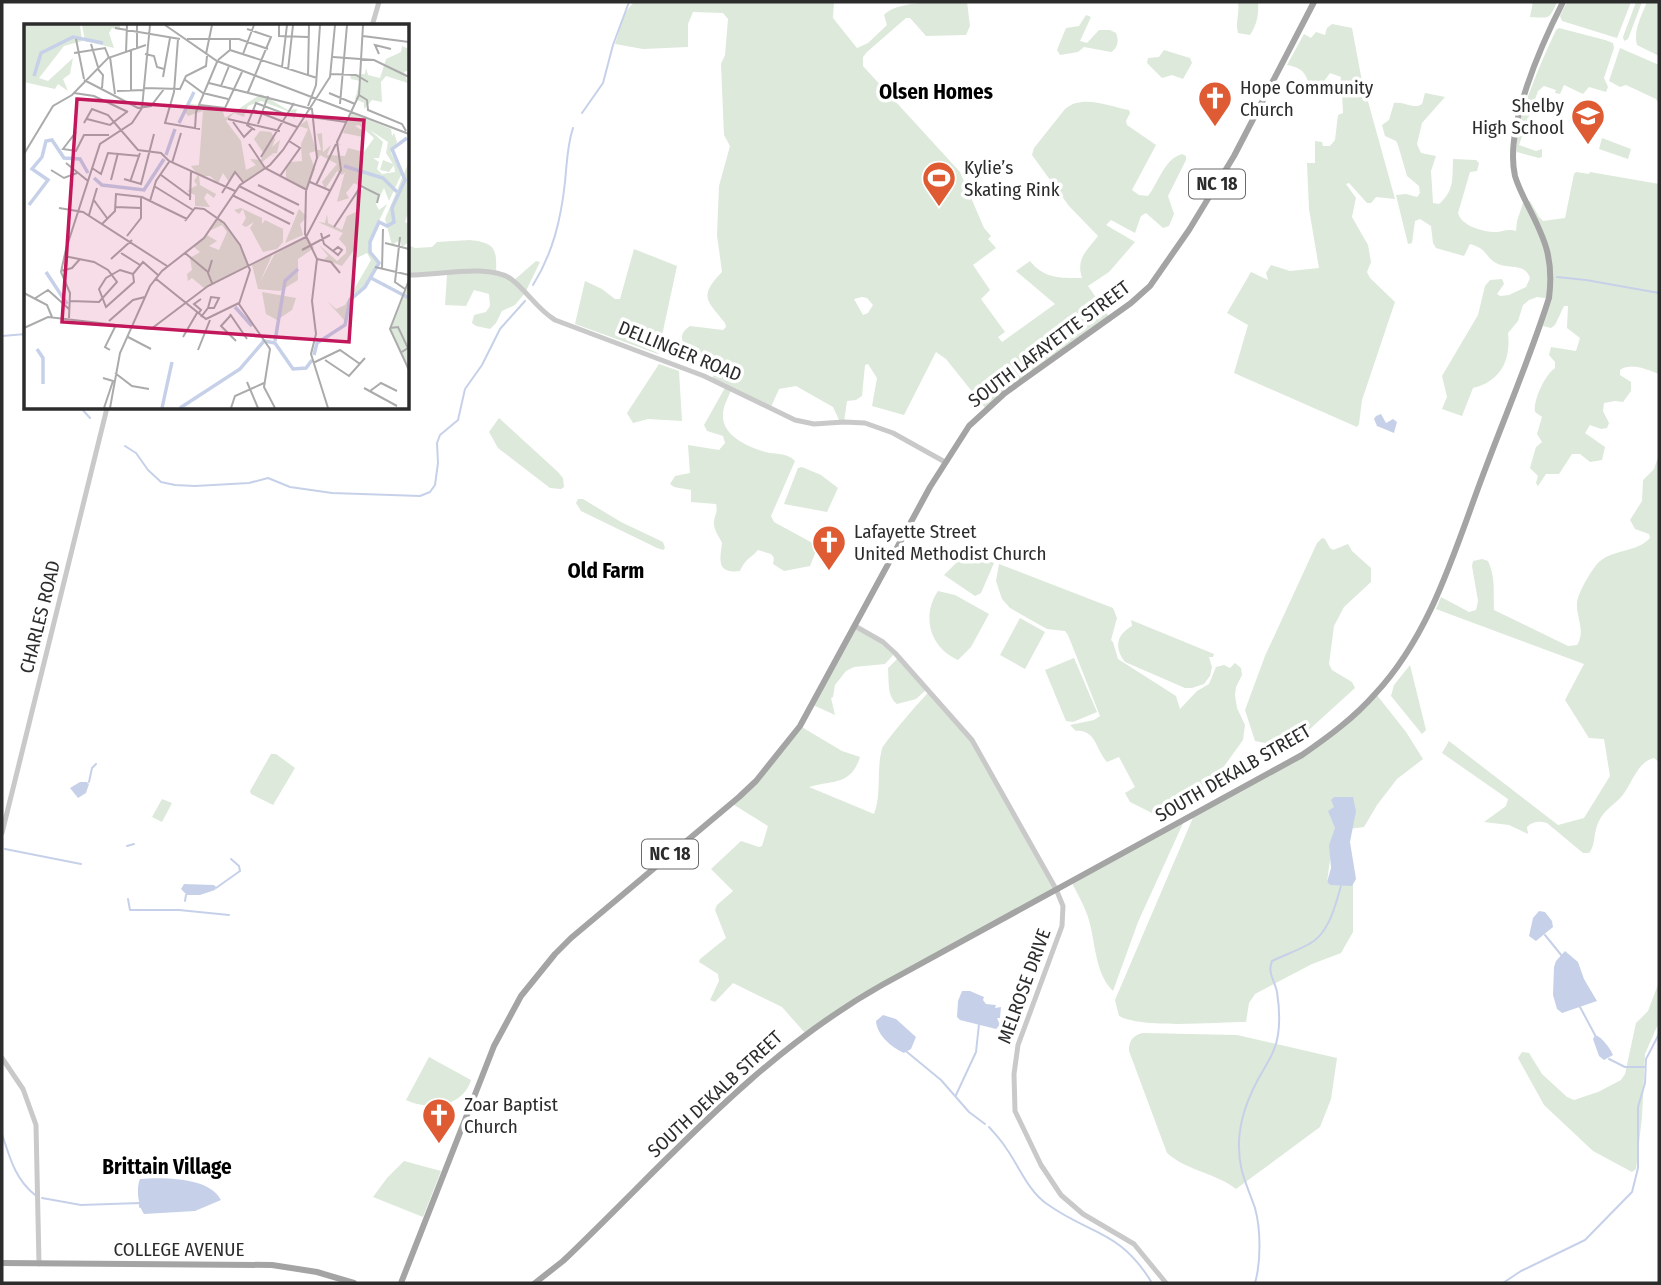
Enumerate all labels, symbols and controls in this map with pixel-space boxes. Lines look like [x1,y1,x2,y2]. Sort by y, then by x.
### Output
inset map [24,24,410,410]
place label: Hope Community Church [1240,76,1374,121]
district label: Olsen Homes [879,79,993,105]
church icon: Hope Community Church [1196,79,1234,128]
place label: Shelby High School [1472,94,1565,139]
school or university icon: Shelby High School [1569,97,1607,146]
place label: Kylie’s Skating Rink [964,156,1060,201]
sports icon: Kylie’s Skating Rink [920,159,958,208]
road number: NC 18 [1189,169,1245,198]
street label: SOUTH LAFAYETTE STREET [964,276,1134,412]
street label: DELLINGER ROAD [615,316,745,386]
place label: Lafayette Street United Methodist Church [854,520,1046,565]
church icon: Lafayette Street United Methodist Church [810,523,848,572]
street label: CHARLES ROAD [15,558,65,676]
district label: Old Farm [568,558,644,584]
street label: SOUTH DEKALB STREET [1151,719,1315,827]
road number: NC 18 [642,840,698,868]
street label: MELROSE DRIVE [993,925,1055,1047]
street label: SOUTH DEKALB STREET [643,1026,787,1162]
place label: Zoar Baptist Church [464,1093,559,1138]
church icon: Zoar Baptist Church [420,1096,458,1145]
district label: Brittain Village [102,1154,232,1180]
street label: COLLEGE AVENUE [114,1238,245,1261]

